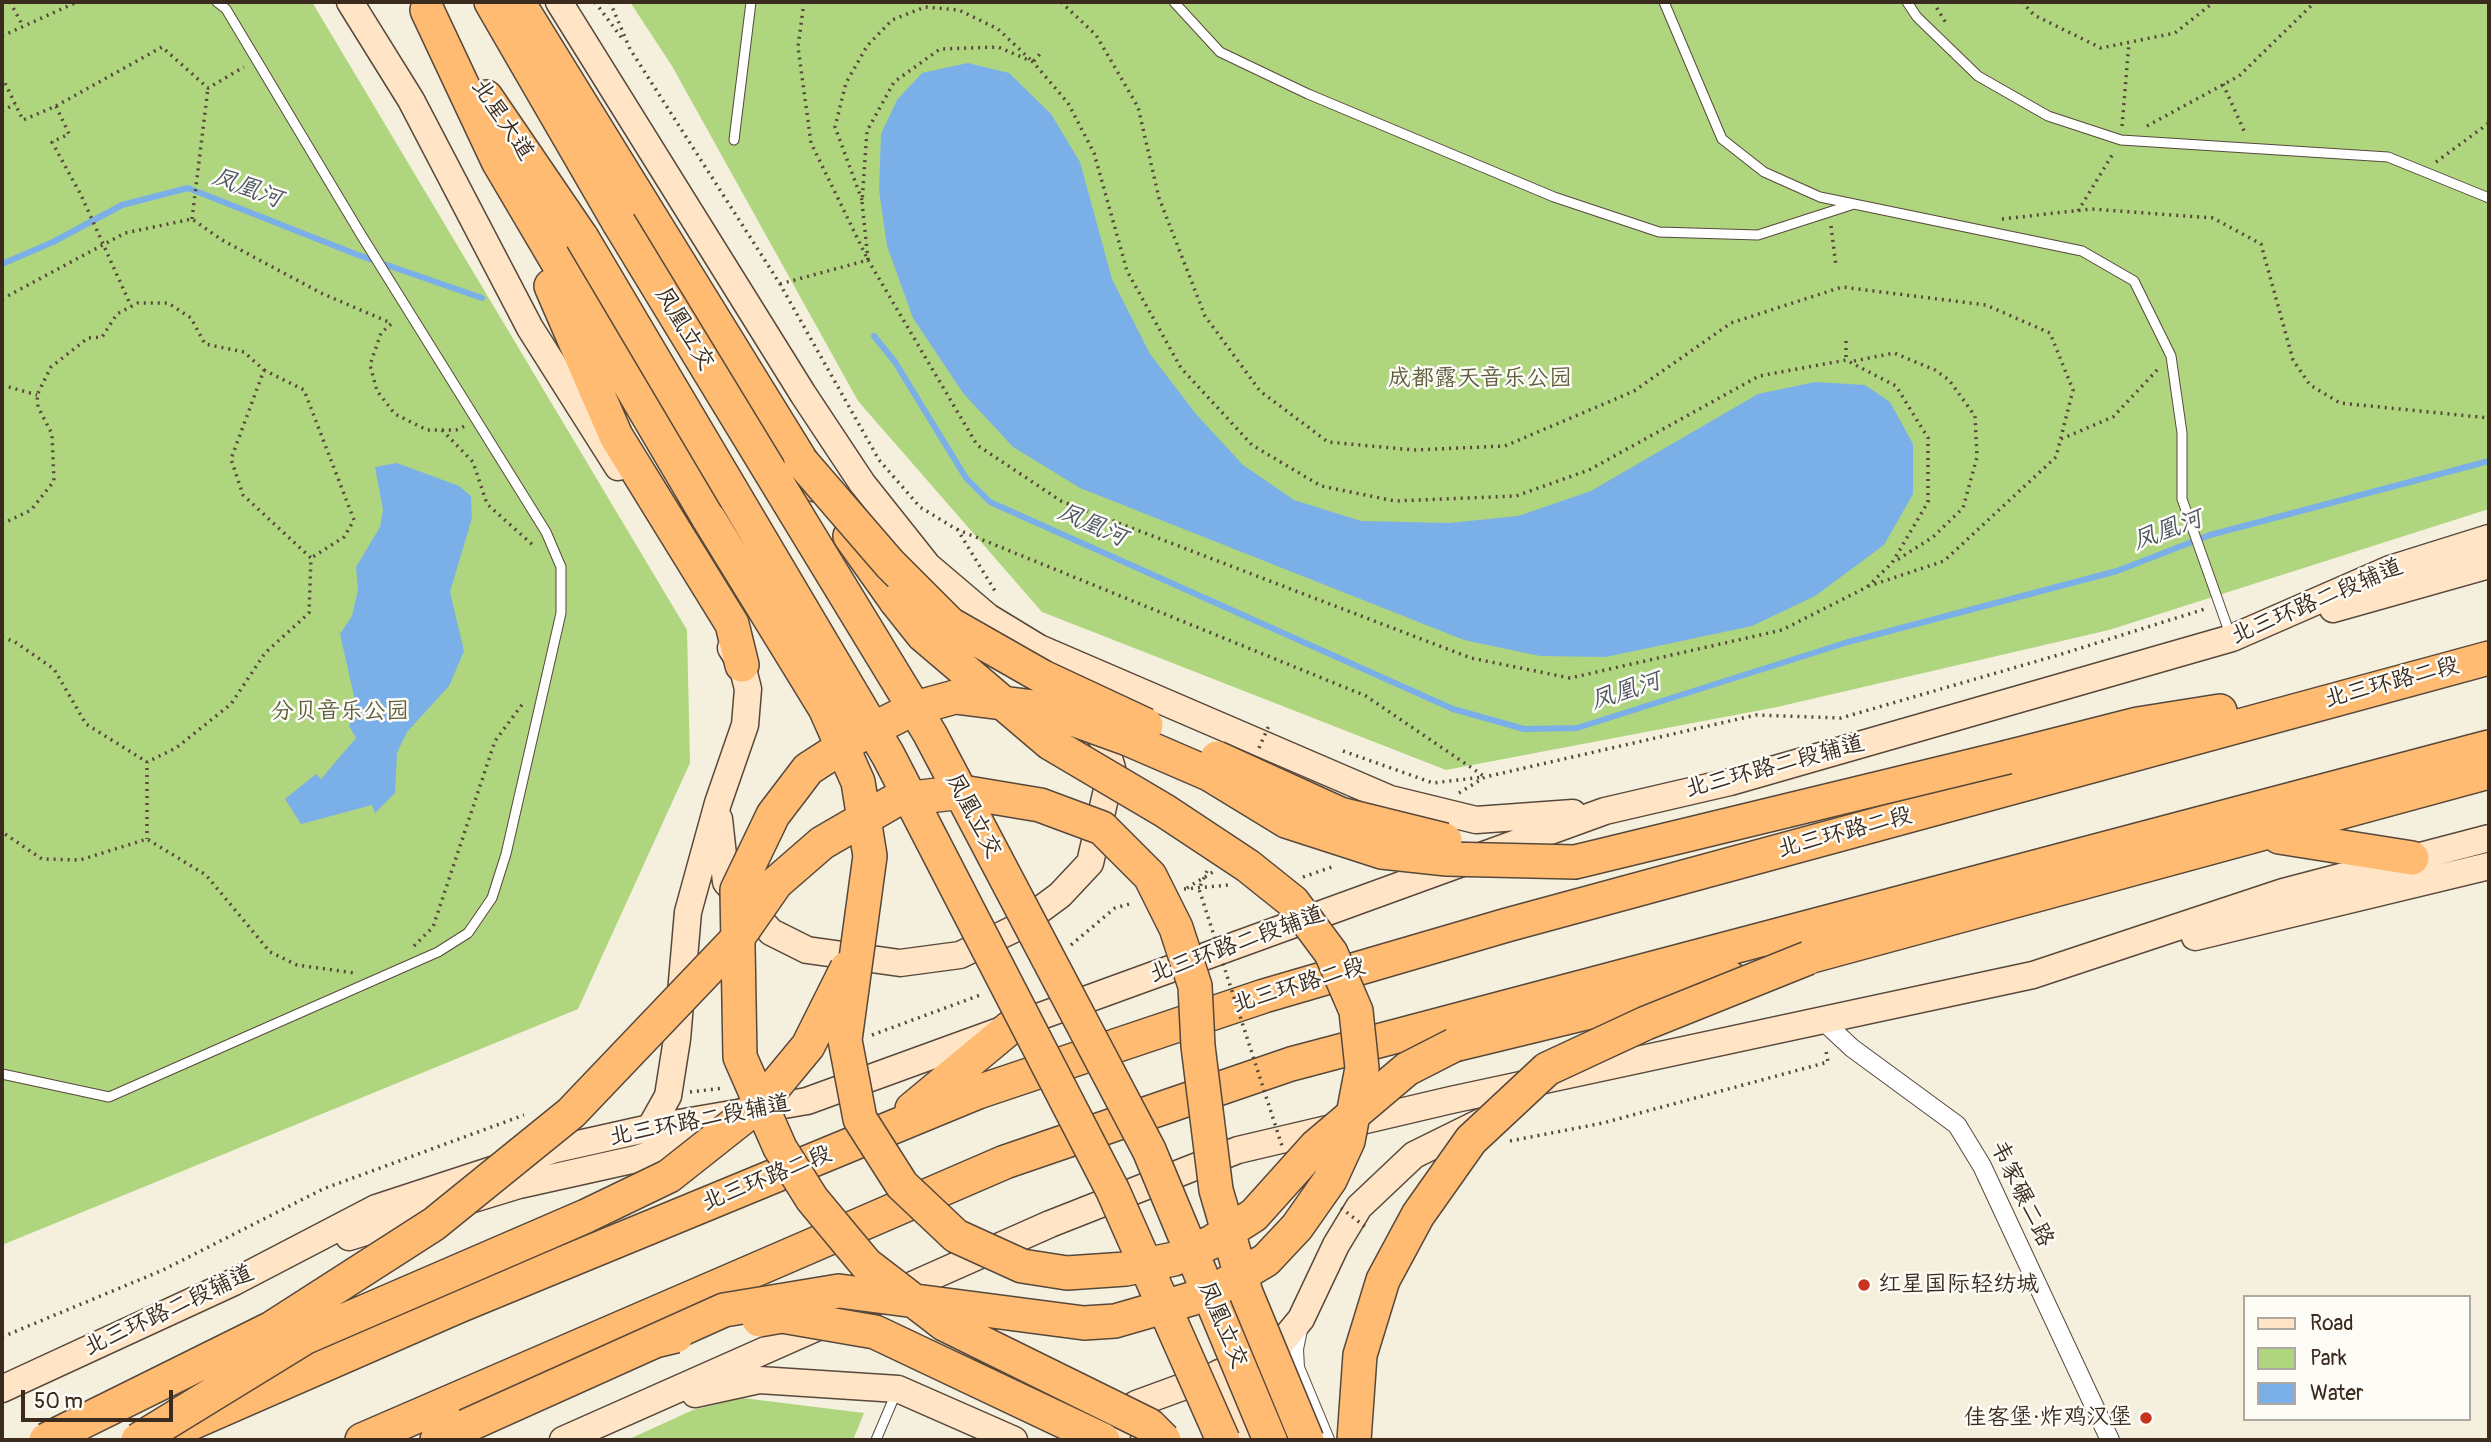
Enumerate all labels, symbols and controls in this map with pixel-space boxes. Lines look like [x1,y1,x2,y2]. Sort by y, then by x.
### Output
street label: 北星大道 [465,74,539,166]
water label: 凤凰河 [208,163,286,215]
street label: 凤凰立交 [648,282,720,376]
park label: 成都露天音乐公园 [1388,365,1572,393]
water label: 凤凰河 [1053,498,1131,554]
water label: 凤凰河 [2129,505,2207,557]
street label: 北三环路二段辅道 [2227,553,2407,651]
street label: 北三环路二段 [2322,652,2462,714]
water label: 凤凰河 [1587,667,1665,717]
park label: 分贝音乐公园 [271,698,409,726]
street label: 北三环路二段辅道 [1683,730,1867,804]
street label: 凤凰立交 [939,769,1007,863]
street label: 北三环路二段 [1775,802,1915,864]
street label: 北三环路二段辅道 [1146,901,1328,989]
street label: 北三环路二段 [1229,953,1369,1019]
street label: 北三环路二段辅道 [607,1090,793,1152]
street label: 韦家碾二路 [1983,1136,2059,1252]
street label: 北三环路二段 [698,1140,836,1218]
street label: 北三环路二段辅道 [80,1260,258,1362]
place label: 红星国际轻纺城 [1878,1271,2039,1299]
street label: 凤凰立交 [1191,1277,1253,1373]
marker: 红星国际轻纺城 [1856,1277,1872,1293]
legend [2242,1295,2470,1421]
text: Road [2310,1310,2354,1337]
text: Park [2310,1345,2347,1372]
scale bar [24,1376,177,1420]
text: Water [2310,1380,2363,1407]
text: 50 m [34,1388,83,1415]
place label: 佳客堡·炸鸡汉堡 [1964,1404,2132,1432]
marker: 佳客堡·炸鸡汉堡 [2138,1410,2154,1426]

